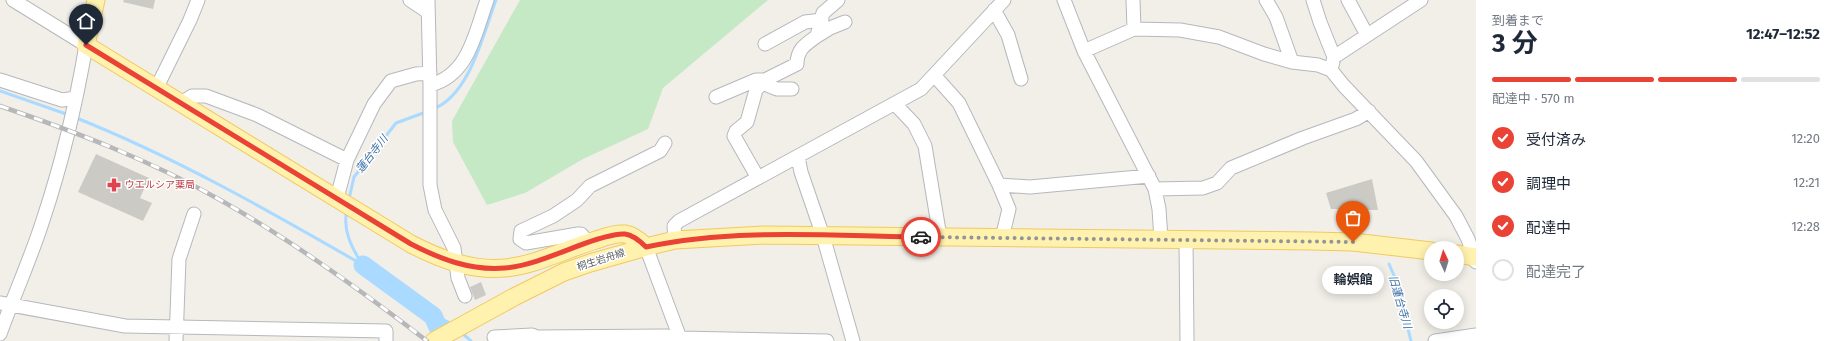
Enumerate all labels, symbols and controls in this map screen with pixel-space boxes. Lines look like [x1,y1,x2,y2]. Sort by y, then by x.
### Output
pin [69,4,103,45]
icon: home [75,10,97,32]
text: 到着まで [1492,13,1544,28]
text: 12:47–12:52 [1746,25,1820,43]
text: 3 分 [1492,28,1538,59]
text: 配達中 · 570 m [1492,91,1575,106]
icon: check [1492,127,1514,149]
text: 受付済み [1526,131,1586,149]
text: 12:20 [1791,131,1820,146]
water label: 蓮台寺川 [353,132,391,175]
icon: check [1492,171,1514,193]
text: 調理中 [1526,175,1571,193]
text: 12:21 [1793,175,1820,190]
pharmacy icon: ウエルシア薬局 [106,177,122,193]
place label: ウエルシア薬局 [125,179,195,191]
pin [1336,201,1370,242]
icon: bag [1342,207,1364,229]
icon: check [1492,215,1514,237]
courier [901,217,941,257]
text: 配達中 [1526,219,1571,237]
text: 12:28 [1791,219,1820,234]
icon: car [910,226,932,248]
north arrow [1424,241,1464,281]
map controls [1424,241,1464,329]
street label: 桐生岩舟線 [575,247,627,273]
text: 配達完了 [1526,263,1586,281]
callout: 輪娯館 [1322,266,1384,294]
text: 輪娯館 [1333,272,1373,287]
water label: 旧蓮台寺川 [1386,274,1414,331]
button: locate [1424,289,1464,329]

